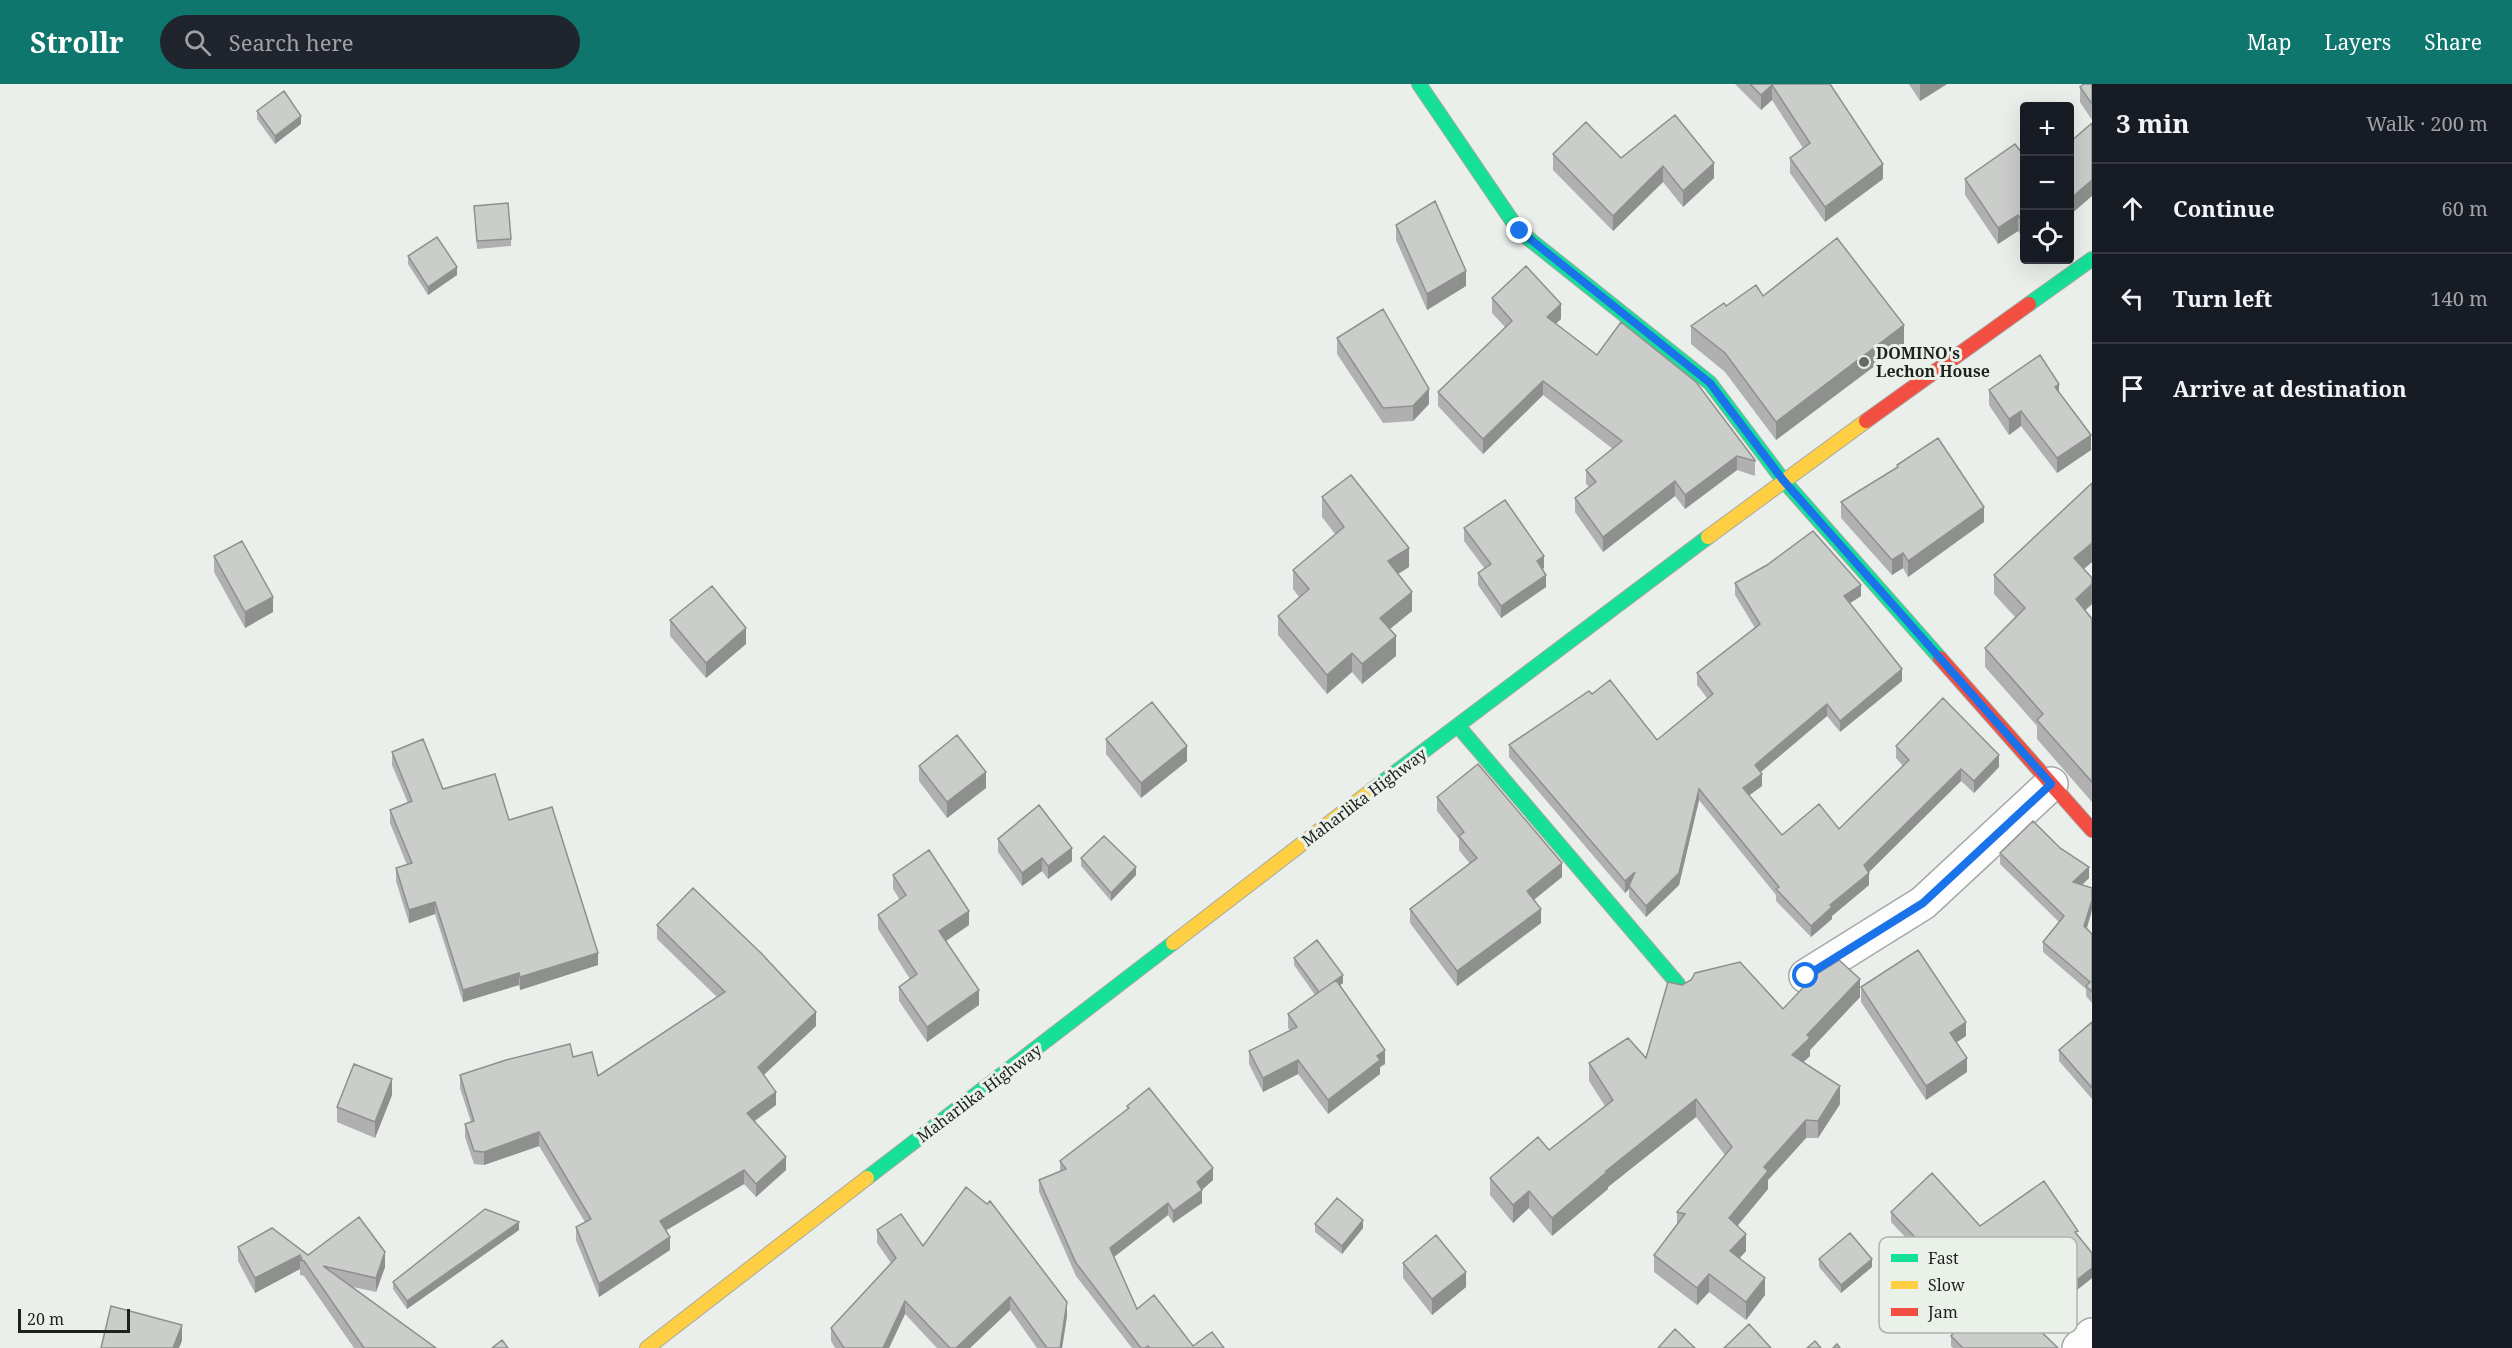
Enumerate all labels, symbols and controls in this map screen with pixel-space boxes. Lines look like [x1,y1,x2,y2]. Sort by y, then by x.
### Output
search box [160,15,580,69]
text: Strollr [30,23,124,61]
icon: search [181,26,214,59]
text: Search here [229,27,354,57]
text: Map [2247,28,2291,56]
text: Layers [2324,28,2391,56]
text: Share [2424,28,2482,56]
map controls [2020,102,2074,264]
button: + [2020,102,2074,156]
text: 3 min [2116,105,2190,141]
text: Walk · 200 m [2366,110,2488,137]
button: − [2020,156,2074,210]
icon: ahead [2116,192,2149,225]
text: Continue [2173,193,2275,223]
text: 60 m [2442,195,2488,222]
button: locate [2020,210,2074,264]
route end [1506,217,1532,243]
icon: left [2116,282,2149,315]
text: Turn left [2173,283,2272,313]
text: 140 m [2430,285,2488,312]
place label: DOMINO's Lechon House [1876,342,1990,382]
marker: DOMINO's Lechon House [1857,355,1871,369]
icon: arrive [2116,372,2149,405]
text: Arrive at destination [2173,373,2407,403]
street label: Maharlika Highway [1297,742,1432,851]
route start [1792,962,1818,988]
street label: Maharlika Highway [912,1038,1047,1147]
legend [1879,1237,2077,1333]
text: Fast [1928,1247,1959,1269]
text: Slow [1928,1274,1965,1296]
text: Jam [1927,1301,1958,1323]
scale bar [18,1306,130,1334]
text: 20 m [27,1308,64,1330]

